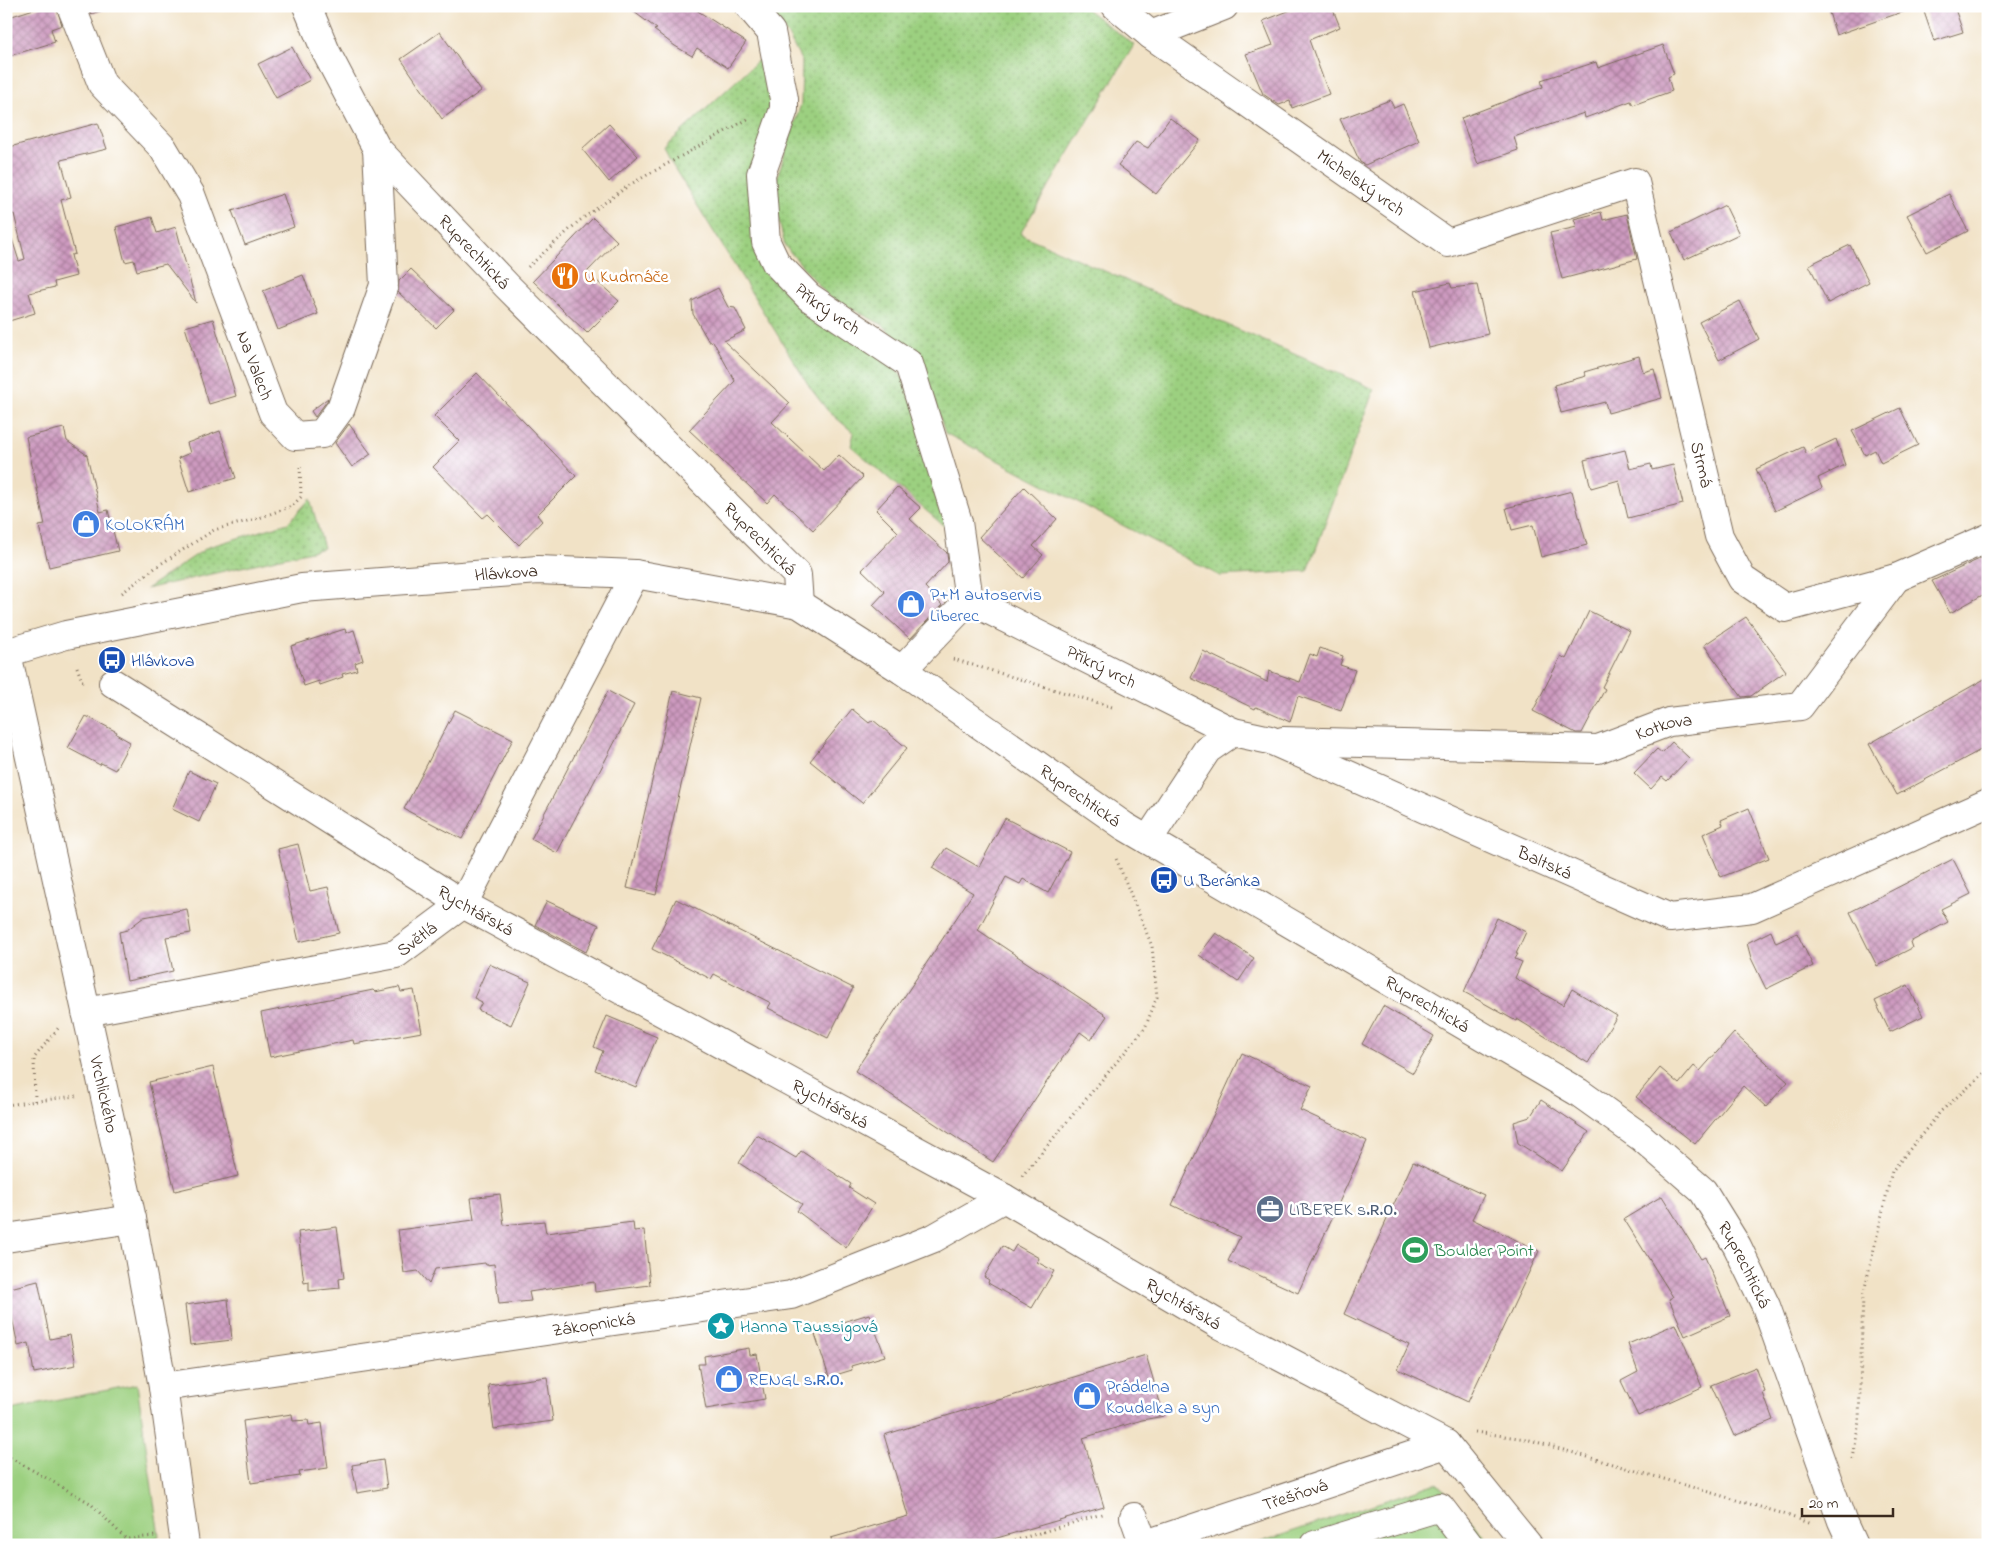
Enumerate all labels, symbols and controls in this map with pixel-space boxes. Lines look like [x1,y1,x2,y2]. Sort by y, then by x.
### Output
street label: Michelský vrch [1311,144,1409,224]
street label: Ruprechtická [431,210,515,296]
restaurant icon: U Kudrnáče [550,261,580,291]
place label: U Kudrnáče [584,265,670,291]
street label: Příkrý vrch [787,278,865,343]
street label: Na Valech [228,328,278,404]
street label: Strmá [1682,439,1718,490]
street label: Ruprechtická [716,497,802,583]
shop icon: KOLOKRÁM [71,509,101,539]
place label: KOLOKRÁM [105,513,185,539]
street label: Hlávkova [474,559,539,590]
place label: P+M autoservis Liberec [930,583,1042,630]
shop icon: P+M autoservis Liberec [896,589,926,619]
street label: Příkrý vrch [1061,640,1140,696]
bus stop icon: Hlávkova [97,645,127,675]
place label: Hlávkova [131,649,194,675]
street label: Kotkova [1632,708,1694,749]
street label: Ruprechtická [1033,759,1125,835]
street label: Baltská [1512,840,1575,888]
bus stop icon: U Beránka [1149,865,1179,895]
place label: U Beránka [1183,869,1260,895]
street label: Rychtářská [431,880,518,944]
street label: Světlá [392,916,443,964]
street label: Ruprechtická [1379,970,1474,1041]
street label: Vrchlického [81,1052,124,1136]
street label: Rychtářská [786,1074,872,1137]
office icon: LIBEREK s.ʀ.ᴏ. [1255,1194,1285,1224]
place label: LIBEREK s.ʀ.ᴏ. [1289,1198,1397,1224]
street label: Ruprechtická [1710,1217,1776,1313]
sports icon: Boulder Point [1400,1235,1430,1265]
place label: Boulder Point [1433,1239,1534,1265]
street label: Rychtářská [1140,1273,1225,1338]
street label: Zákopnická [550,1307,637,1345]
place icon: Hanna Taussigová [706,1311,736,1341]
place label: Hanna Taussigová [740,1315,878,1342]
shop icon: RENGL s.ʀ.ᴏ. [714,1364,744,1394]
place label: RENGL s.ʀ.ᴏ. [748,1368,844,1394]
place label: Prádelna Koudelka a syn [1106,1375,1220,1422]
shop icon: Prádelna Koudelka a syn [1072,1381,1102,1411]
street label: Třešňová [1259,1473,1332,1519]
scale bar [1802,1486,1893,1518]
text: 20 m [1809,1493,1839,1515]

